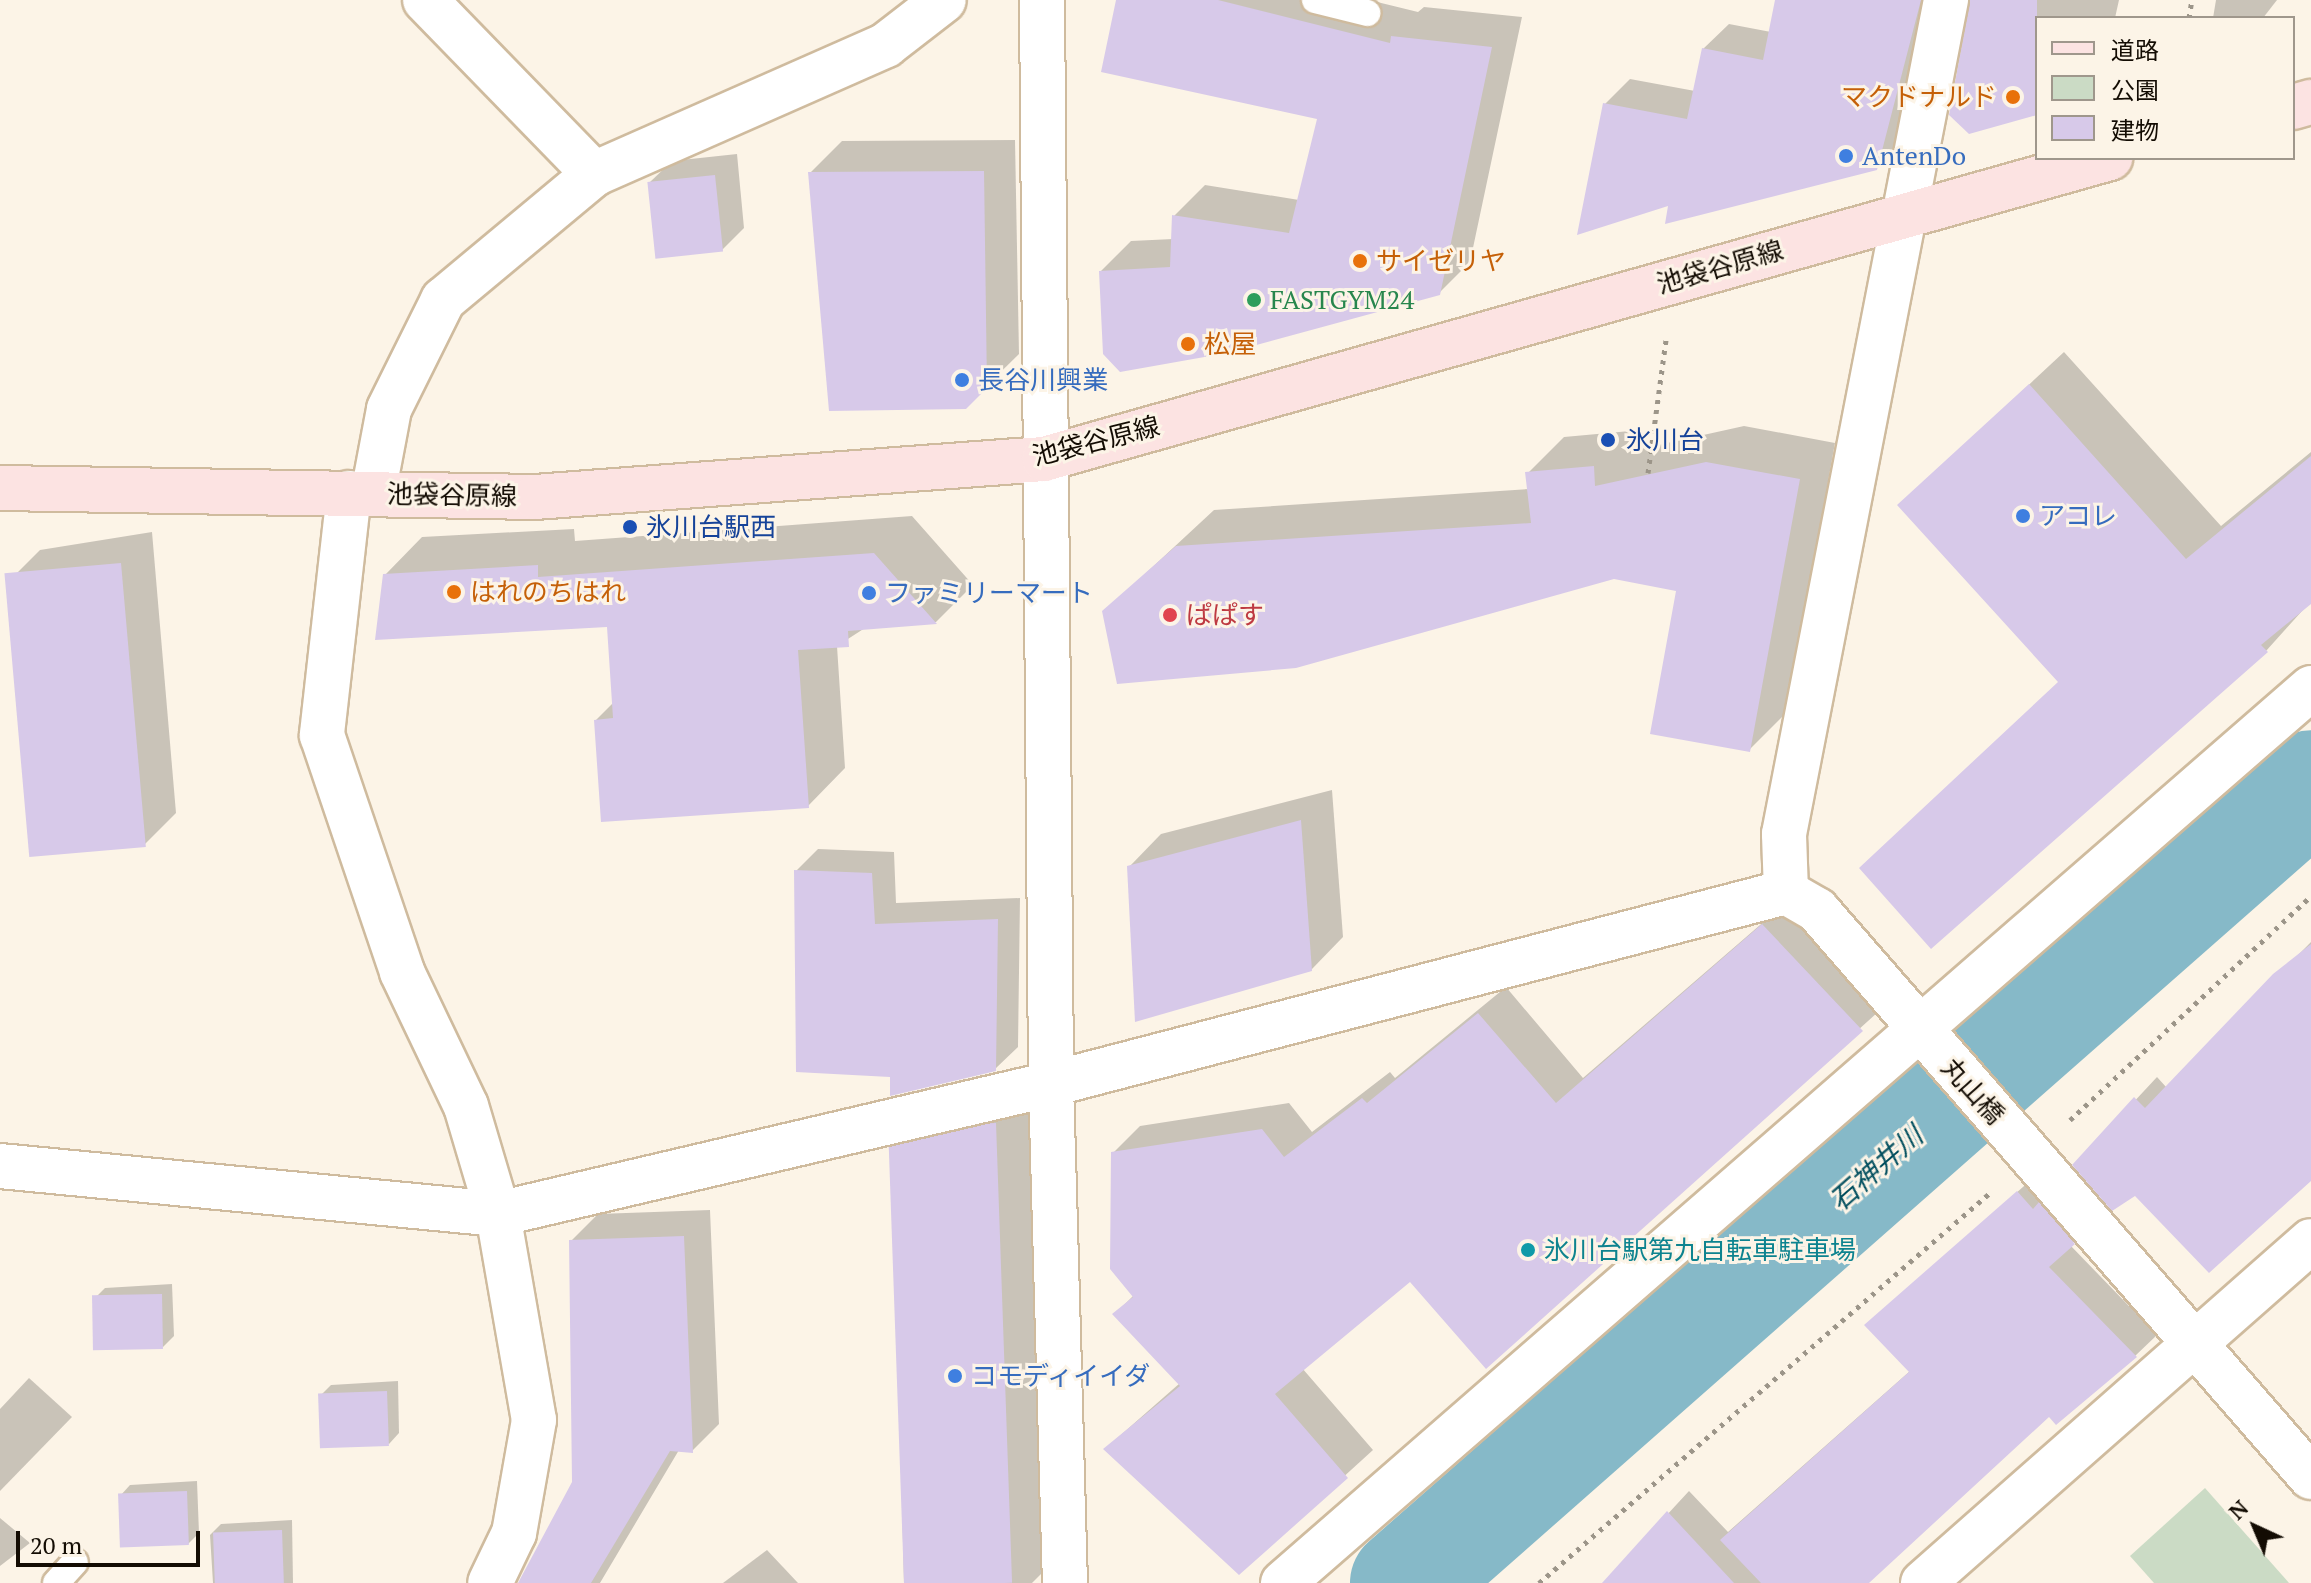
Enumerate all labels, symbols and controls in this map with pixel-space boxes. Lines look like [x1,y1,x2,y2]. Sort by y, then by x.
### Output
legend [2035,16,2295,160]
text: 道路 [2111,34,2159,66]
text: 公園 [2111,74,2159,106]
place label: マクドナルド [1841,81,1997,113]
marker: マクドナルド [2004,88,2022,106]
text: 建物 [2111,114,2159,146]
place label: AntenDo [1862,140,1966,172]
marker: AntenDo [1837,147,1855,165]
street label: 池袋谷原線 [1653,234,1787,300]
place label: サイゼリヤ [1376,245,1506,277]
marker: サイゼリヤ [1351,252,1369,270]
place label: FASTGYM24 [1270,284,1414,316]
marker: FASTGYM24 [1245,291,1263,309]
place label: 松屋 [1204,328,1256,360]
marker: 松屋 [1179,335,1197,353]
place label: 長谷川興業 [978,364,1108,396]
marker: 長谷川興業 [953,371,971,389]
street label: 池袋谷原線 [1029,410,1163,472]
place label: 氷川台 [1626,424,1704,456]
marker: 氷川台 [1597,429,1619,451]
street label: 池袋谷原線 [387,478,517,512]
place label: アコレ [2039,500,2117,532]
marker: アコレ [2014,507,2032,525]
place label: 氷川台駅西 [646,511,776,543]
marker: 氷川台駅西 [621,518,639,536]
place label: はれのちはれ [470,576,626,608]
place label: ファミリーマート [885,577,1093,609]
marker: はれのちはれ [445,583,463,601]
marker: ファミリーマート [860,584,878,602]
place label: ぱぱす [1186,599,1264,631]
marker: ぱぱす [1161,606,1179,624]
street label: 丸山橋 [1935,1052,2011,1130]
water label: 石神井川 [1823,1119,1929,1217]
place label: 氷川台駅第九自転車駐車場 [1544,1234,1856,1266]
marker: 氷川台駅第九自転車駐車場 [1519,1241,1537,1259]
place label: コモディイイダ [971,1360,1153,1392]
marker: コモディイイダ [946,1367,964,1385]
north arrow [2215,1487,2295,1567]
text: N [2222,1493,2254,1526]
scale bar [20,1515,204,1565]
text: 20 m [30,1529,82,1561]

